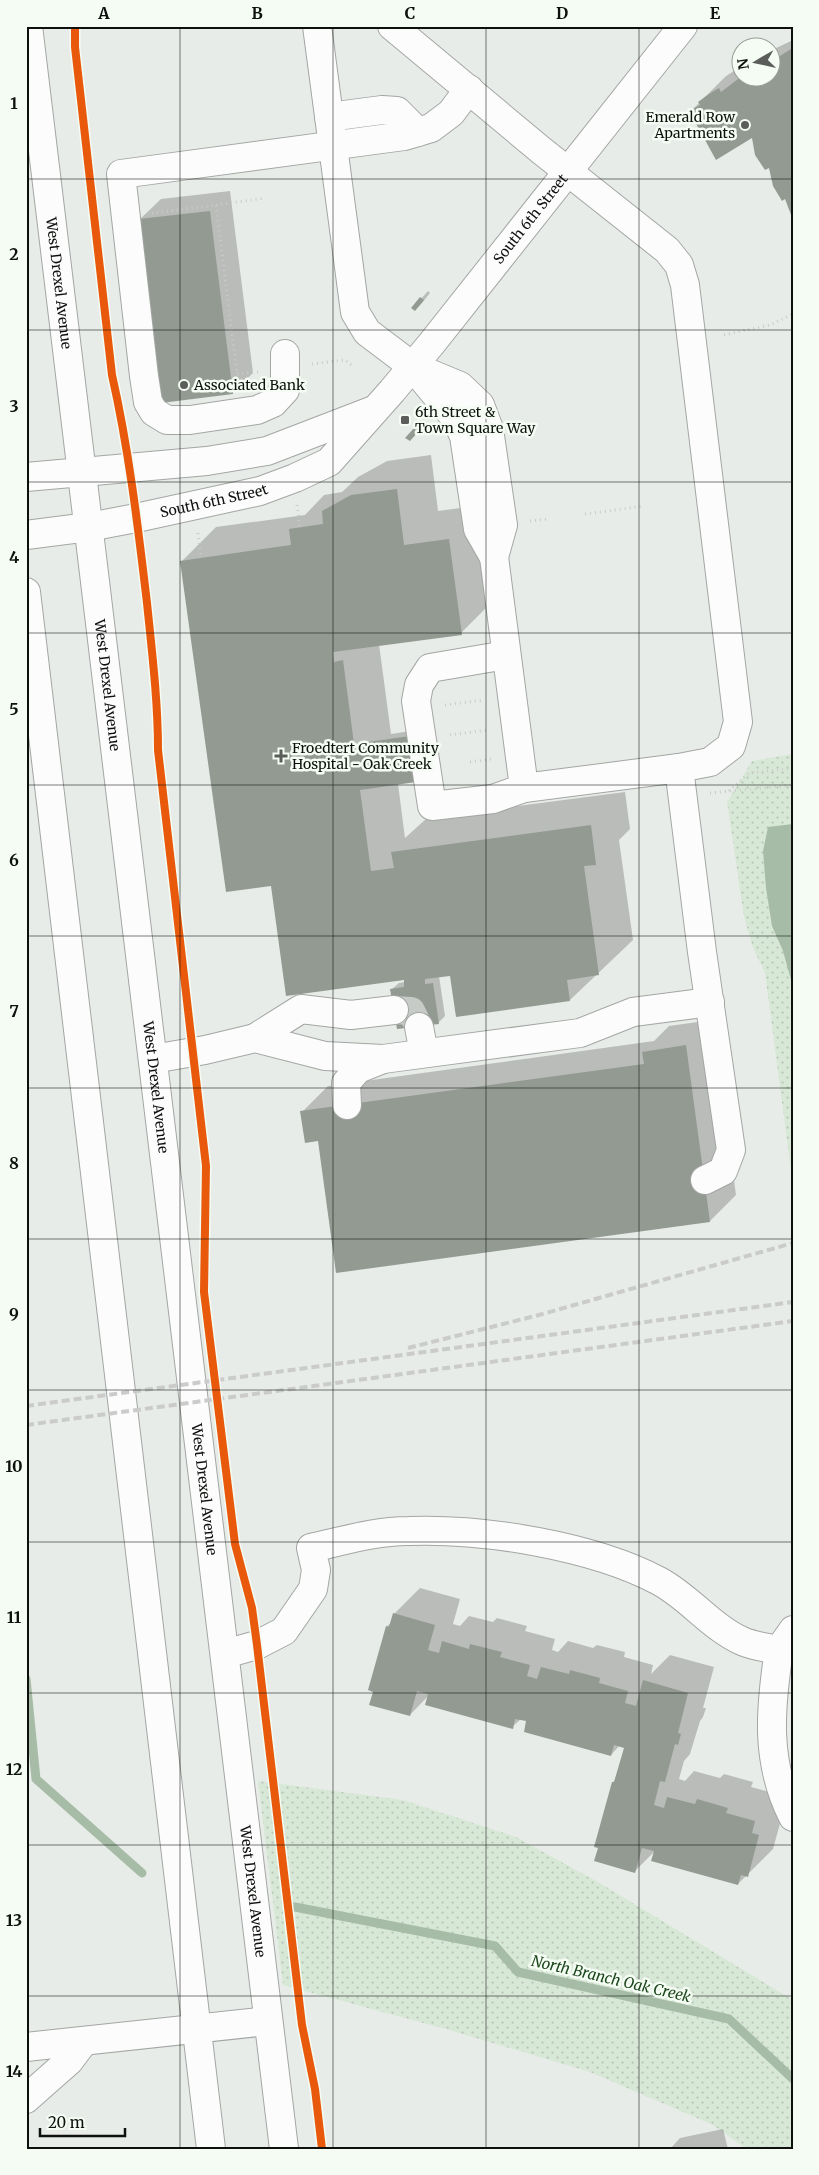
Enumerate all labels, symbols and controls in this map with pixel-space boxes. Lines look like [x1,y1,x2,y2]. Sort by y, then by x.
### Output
text: A [97,3,110,23]
text: B [251,3,263,23]
text: C [405,3,415,23]
text: D [556,3,568,23]
text: E [710,3,721,23]
north arrow [732,38,782,88]
text: N [733,57,753,71]
text: 1 [10,93,18,113]
place label: Emerald Row Apartments [646,108,735,142]
marker: Emerald Row Apartments [739,119,751,131]
street label: South 6th Street [489,170,572,267]
street label: West Drexel Avenue [42,215,76,350]
text: 2 [9,244,19,264]
place label: Associated Bank [193,376,305,394]
marker: Associated Bank [178,379,190,391]
text: 3 [9,396,19,416]
place label: 6th Street & Town Square Way [415,403,536,437]
marker: 6th Street & Town Square Way [399,414,411,426]
street label: South 6th Street [158,480,271,522]
text: 4 [9,547,19,567]
street label: West Drexel Avenue [91,617,124,752]
text: 5 [9,699,19,719]
place label: Froedtert Community Hospital - Oak Creek [292,739,440,773]
marker: Froedtert Community Hospital - Oak Creek [274,749,288,763]
text: 6 [9,850,19,870]
text: 7 [9,1001,19,1021]
street label: West Drexel Avenue [139,1019,173,1154]
text: 8 [9,1153,19,1173]
text: 9 [9,1304,19,1324]
street label: West Drexel Avenue [187,1422,221,1556]
text: 10 [5,1456,23,1476]
text: 11 [7,1607,22,1627]
text: 12 [6,1759,22,1779]
street label: West Drexel Avenue [236,1824,270,1958]
text: 13 [6,1910,22,1930]
water label: North Branch Oak Creek [529,1951,694,2006]
text: 14 [6,2061,22,2081]
scale bar [40,2105,125,2137]
text: 20 m [48,2113,85,2132]

